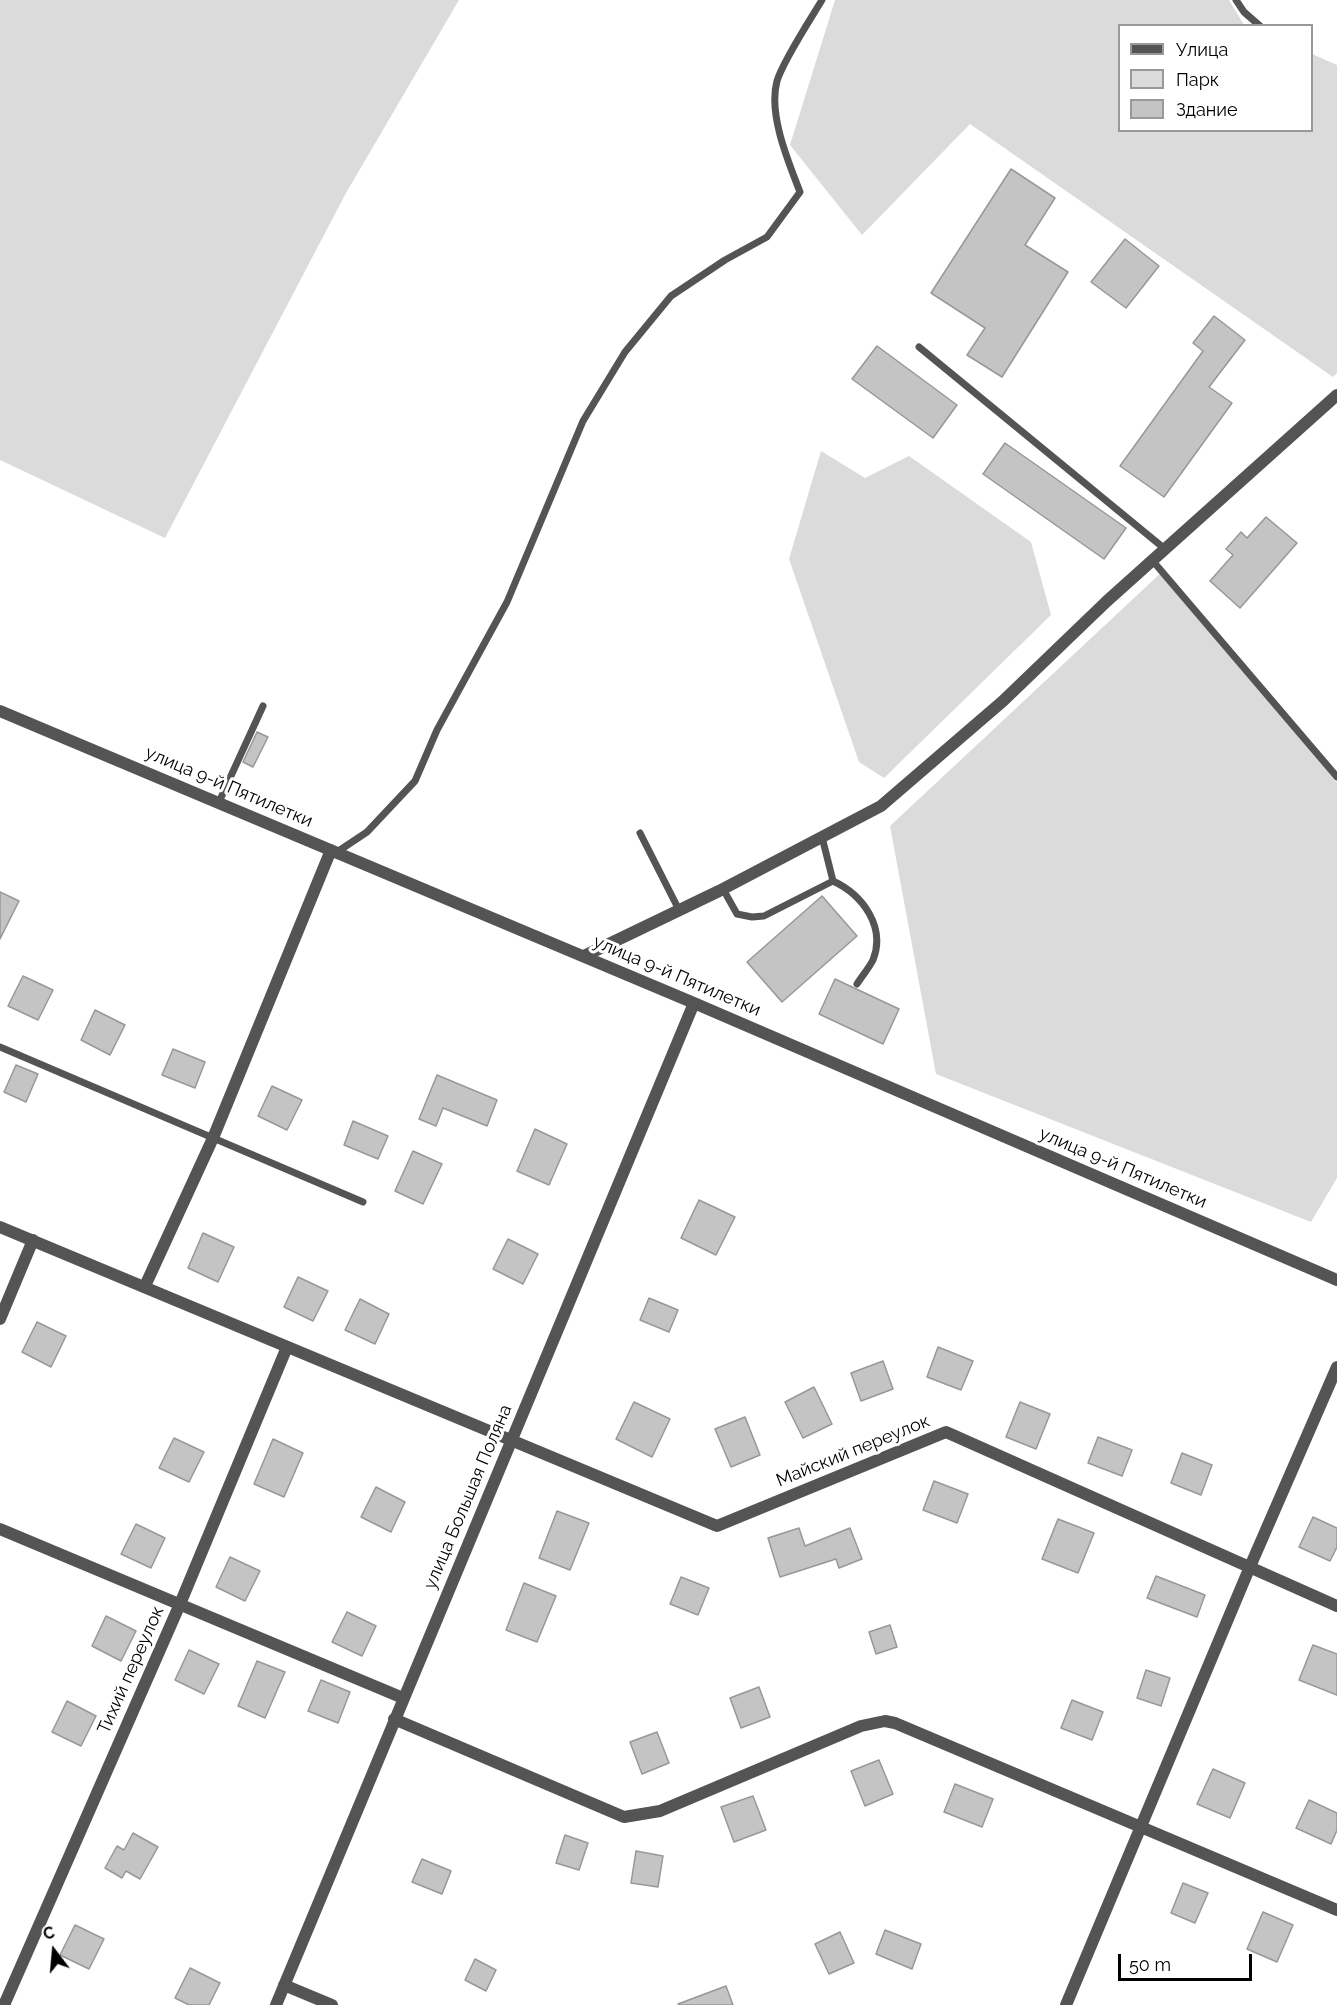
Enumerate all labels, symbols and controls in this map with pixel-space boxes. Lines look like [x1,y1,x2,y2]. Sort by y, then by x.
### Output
legend [1118,24,1313,132]
text: Улица [1176,39,1228,60]
text: Парк [1176,69,1219,90]
text: Здание [1176,99,1238,120]
street label: улица 9-й Пятилетки [142,742,316,832]
street label: улица 9-й Пятилетки [590,931,764,1021]
street label: улица 9-й Пятилетки [1036,1123,1210,1213]
street label: улица Большая Поляна [419,1401,517,1593]
street label: Майский переулок [773,1410,933,1492]
street label: Тихий переулок [93,1603,169,1737]
north arrow [24,1921,84,1981]
text: С [41,1923,57,1944]
scale bar [1121,1942,1254,1980]
text: 50 m [1129,1954,1171,1975]

